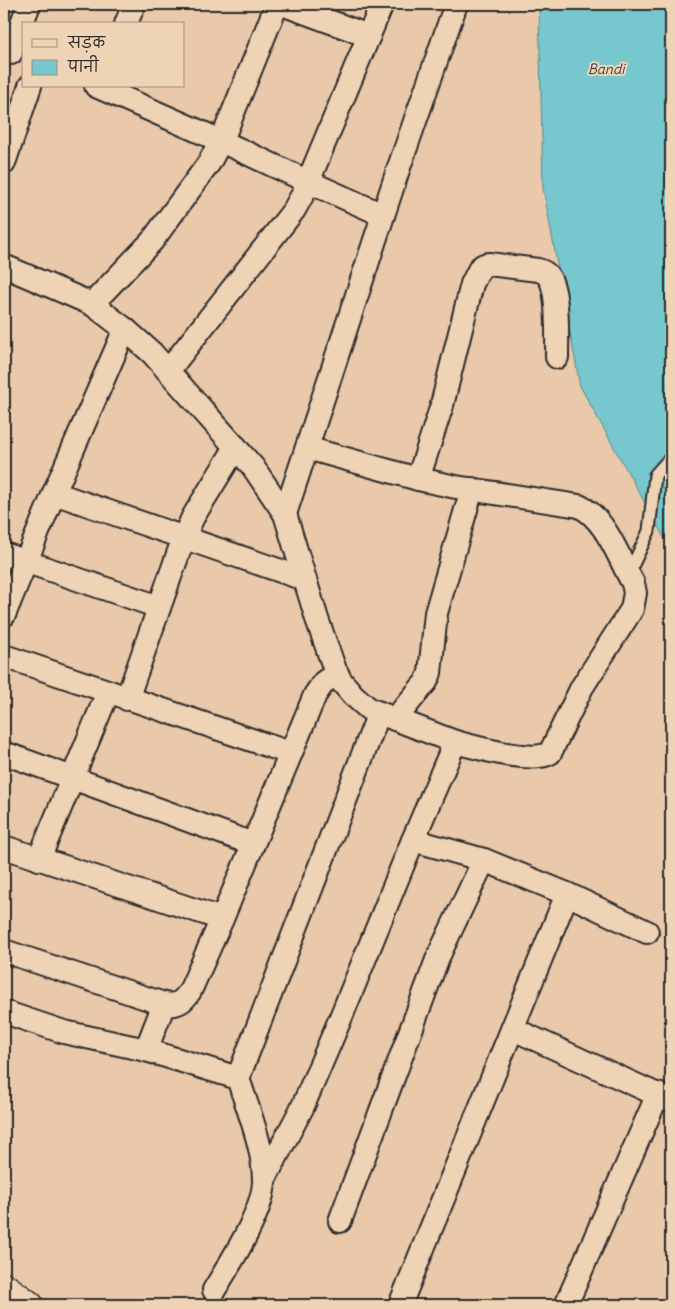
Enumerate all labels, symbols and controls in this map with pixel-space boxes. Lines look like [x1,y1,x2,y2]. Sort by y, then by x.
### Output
legend [22,22,185,88]
text: सड़क [67,33,106,53]
text: पानी [67,55,100,76]
water label: Bandi [588,60,626,78]

